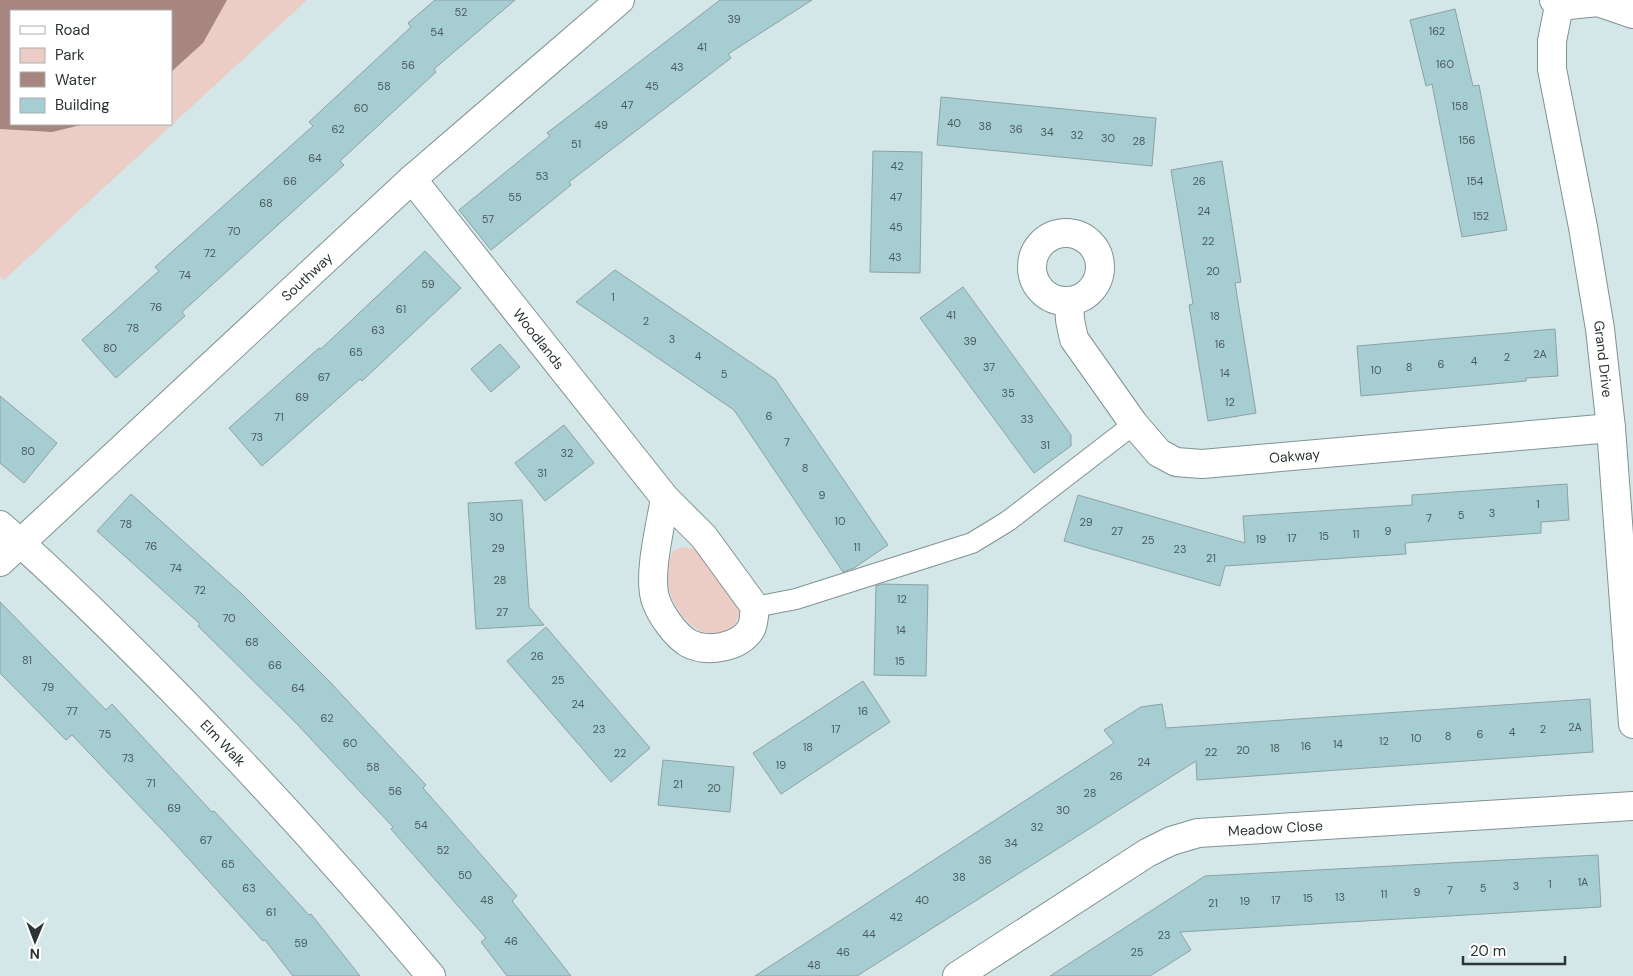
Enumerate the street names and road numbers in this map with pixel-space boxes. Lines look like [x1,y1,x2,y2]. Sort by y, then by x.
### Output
street label: Southway [277,248,336,305]
street label: Woodlands [509,305,568,373]
street label: Grand Drive [1590,319,1617,398]
street label: Oakway [1268,445,1321,467]
street label: Elm Walk [197,716,250,770]
street label: Meadow Close [1228,816,1324,840]

